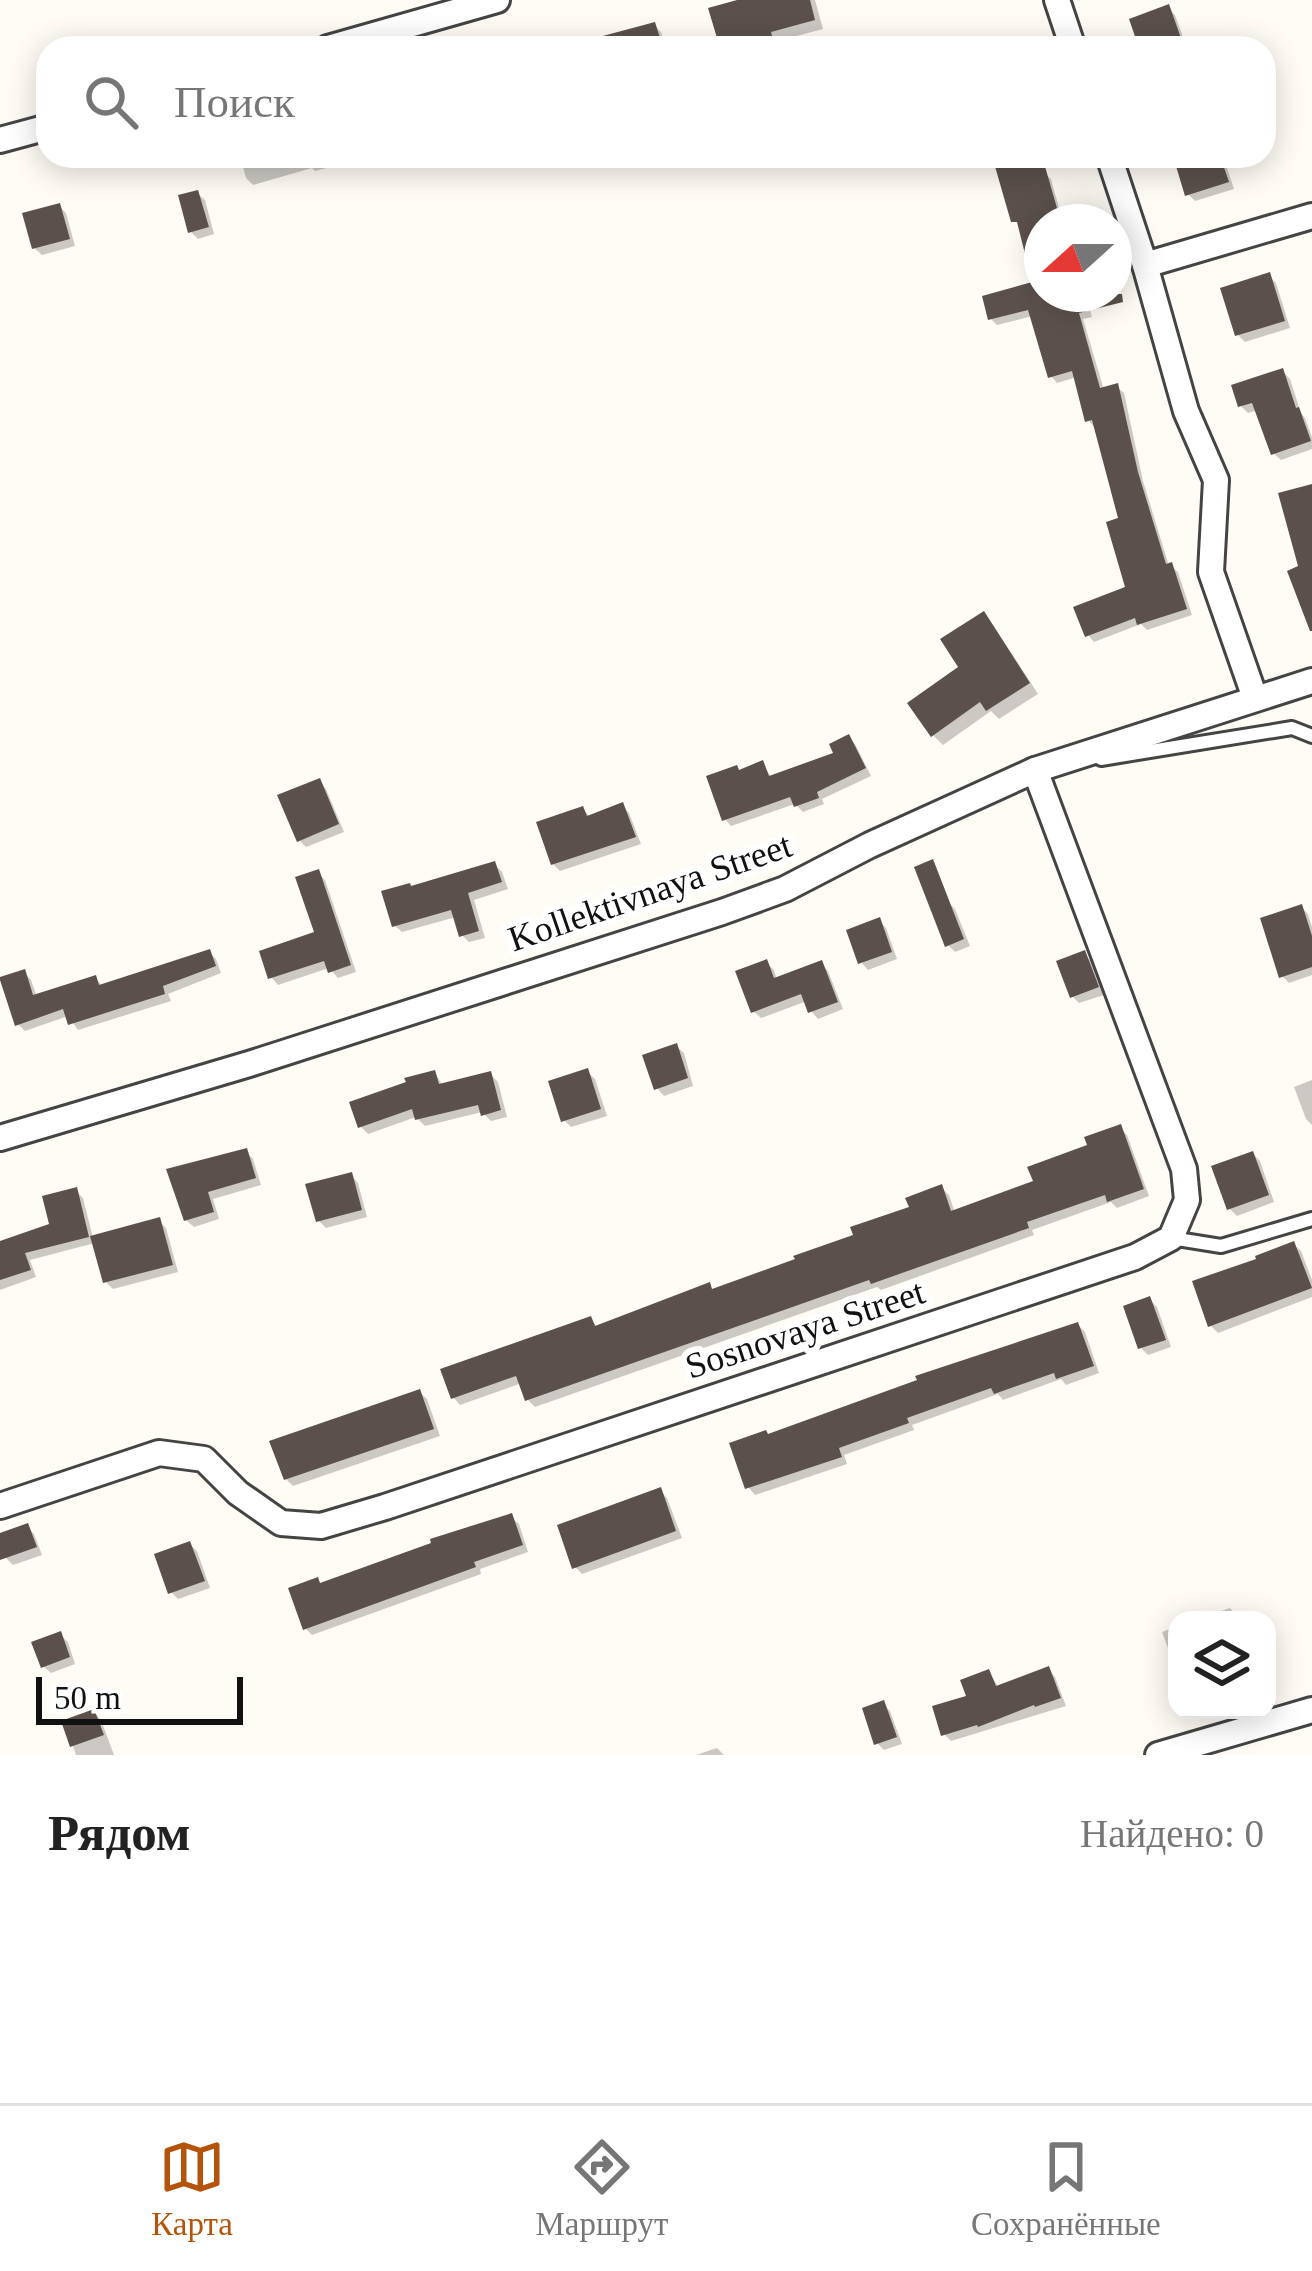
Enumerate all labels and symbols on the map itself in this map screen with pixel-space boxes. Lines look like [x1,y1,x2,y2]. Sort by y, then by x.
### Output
north arrow [1024,204,1132,312]
street label: Kollektivnaya Street [503,825,797,959]
street label: Sosnovaya Street [680,1272,930,1386]
scale bar [36,1671,243,1724]

